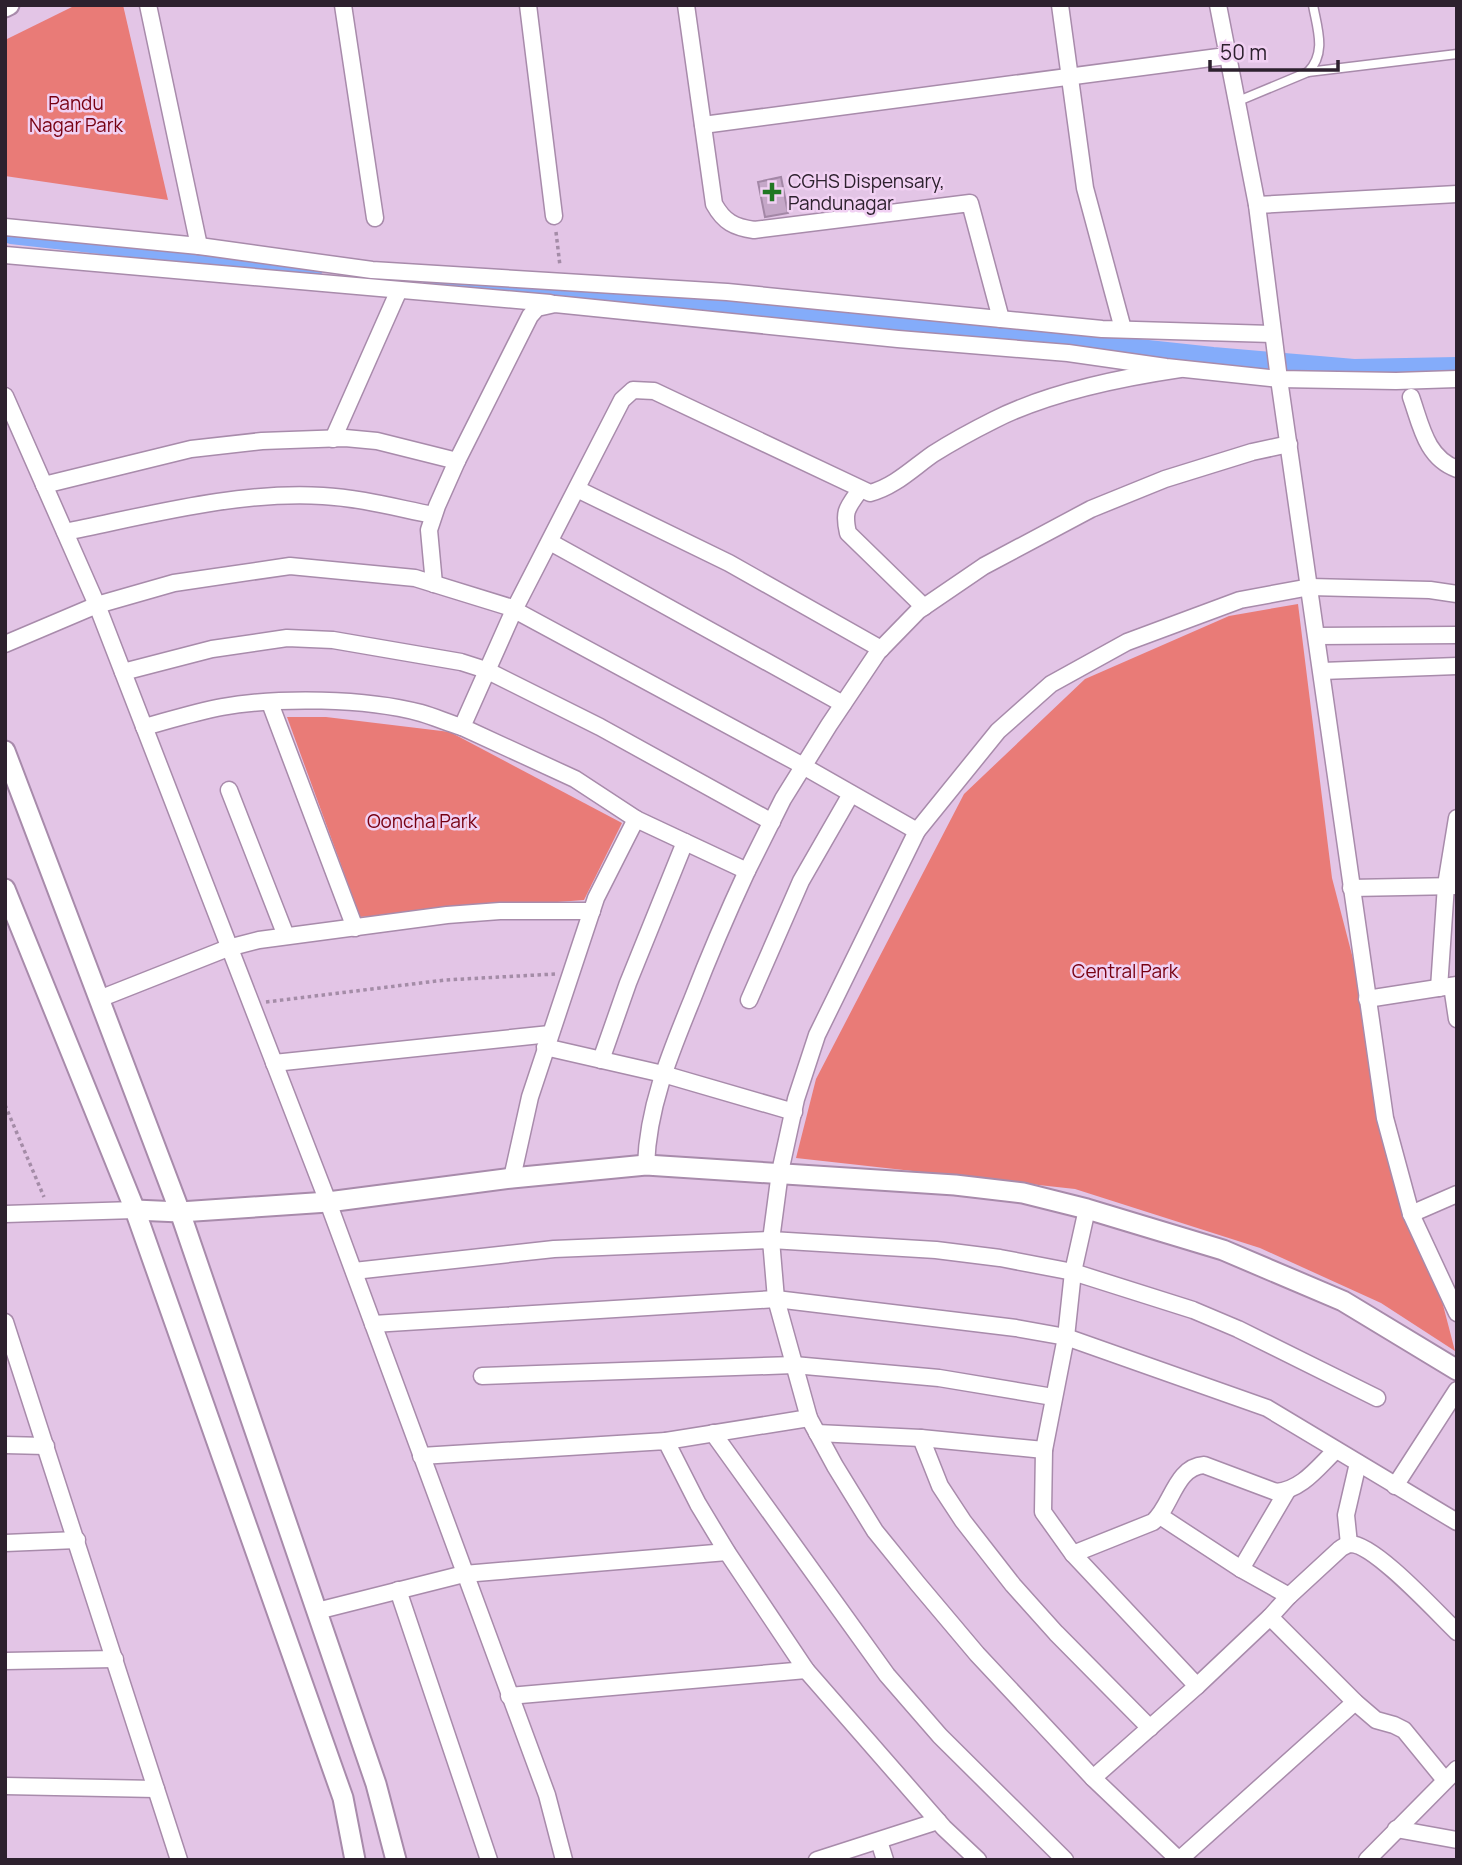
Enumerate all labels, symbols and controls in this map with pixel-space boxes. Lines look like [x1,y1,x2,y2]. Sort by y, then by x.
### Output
scale bar [1210,28,1338,72]
text: 50 m [1220,38,1267,66]
park label: Pandu Nagar Park [29,90,124,138]
place label: CGHS Dispensary, Pandunagar [788,168,945,216]
marker: CGHS Dispensary, Pandunagar [762,182,782,202]
park label: Ooncha Park [367,808,478,834]
park label: Central Park [1072,958,1179,984]

